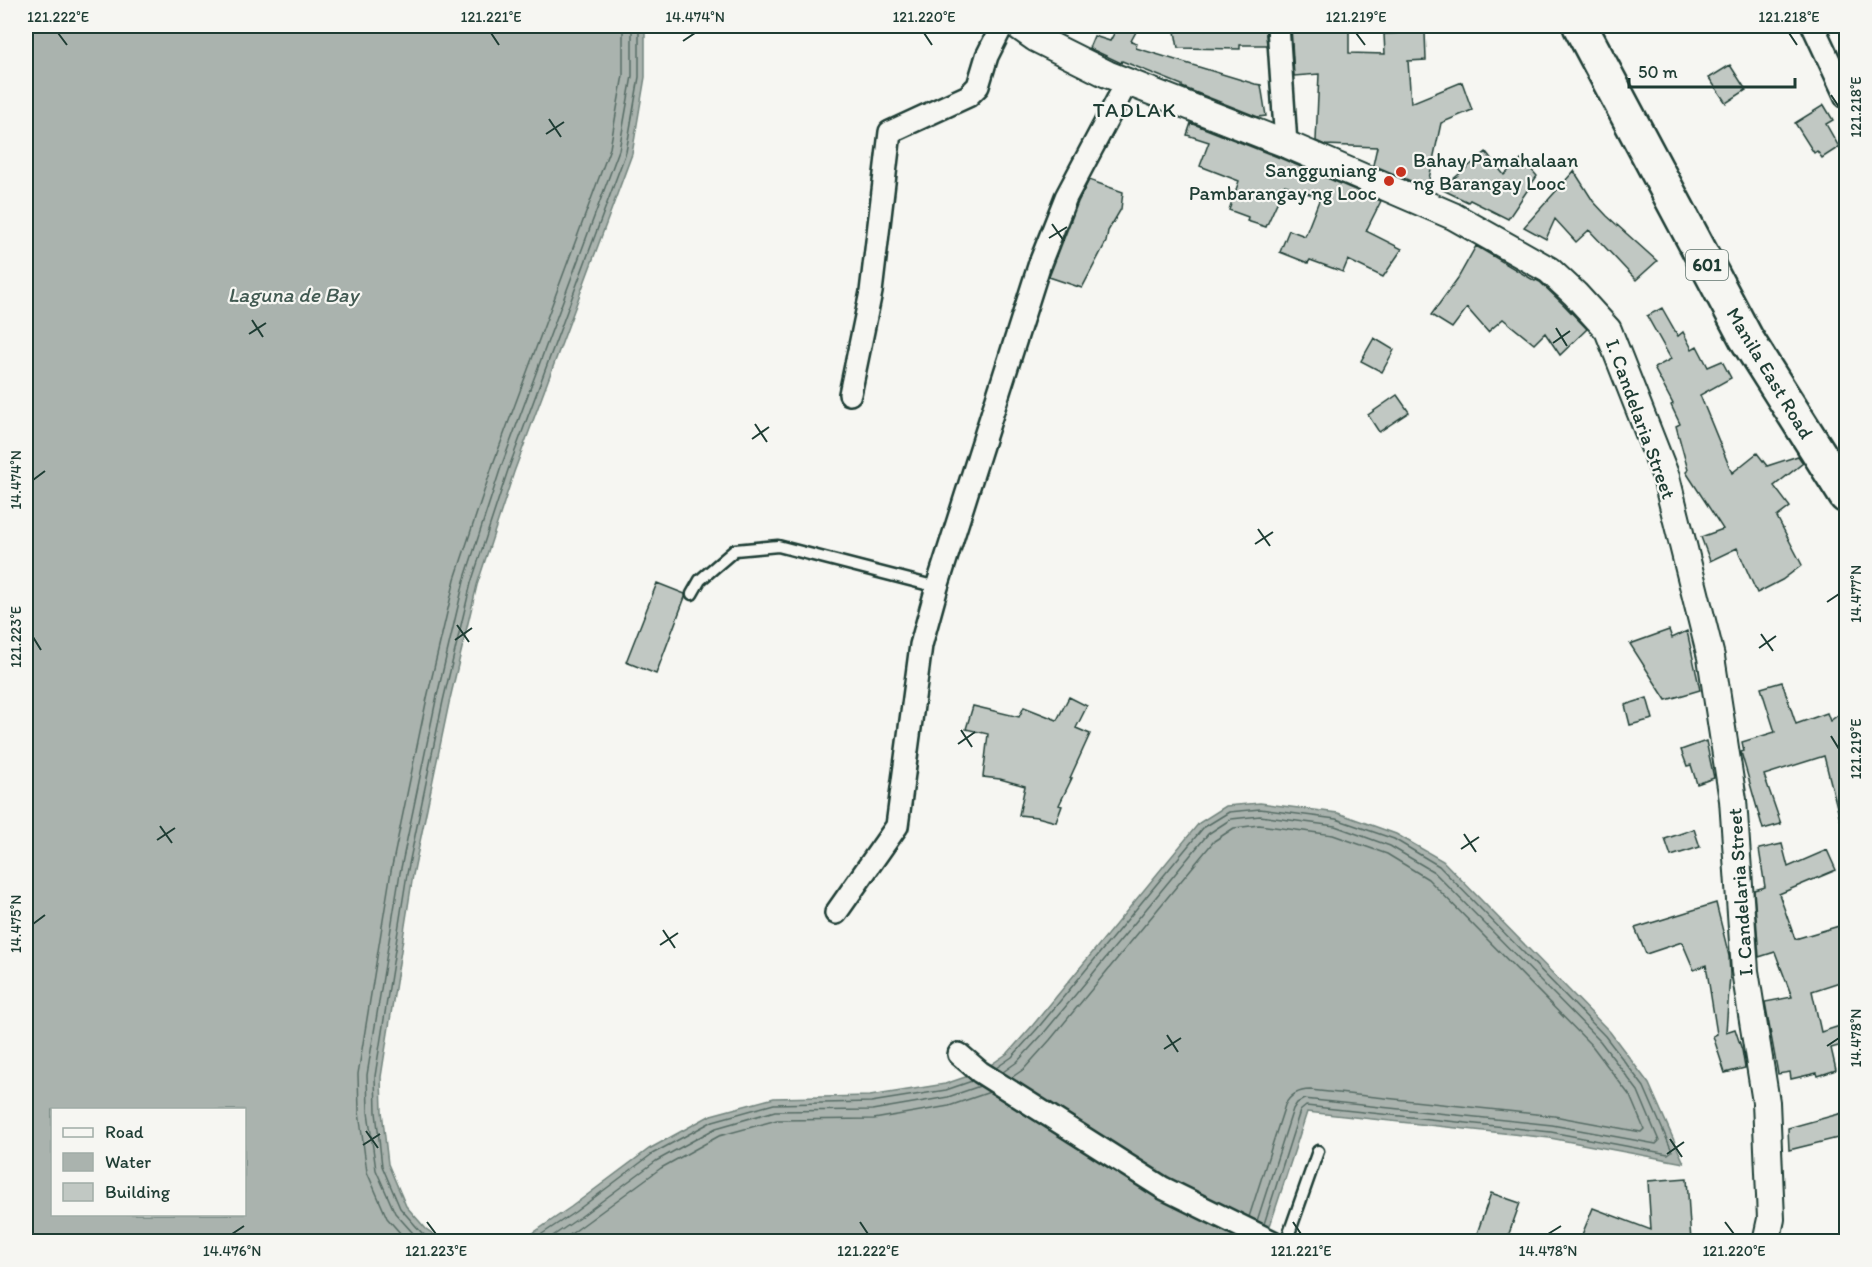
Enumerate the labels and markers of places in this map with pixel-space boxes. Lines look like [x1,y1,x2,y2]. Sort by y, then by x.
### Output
place label: Bahay Pamahalaan ng Barangay Looc [1413,148,1578,195]
place label: Sangguniang Pambarangay ng Looc [1189,158,1378,205]
marker: Bahay Pamahalaan ng Barangay Looc [1394,165,1408,179]
marker: Sangguniang Pambarangay ng Looc [1382,174,1396,188]

